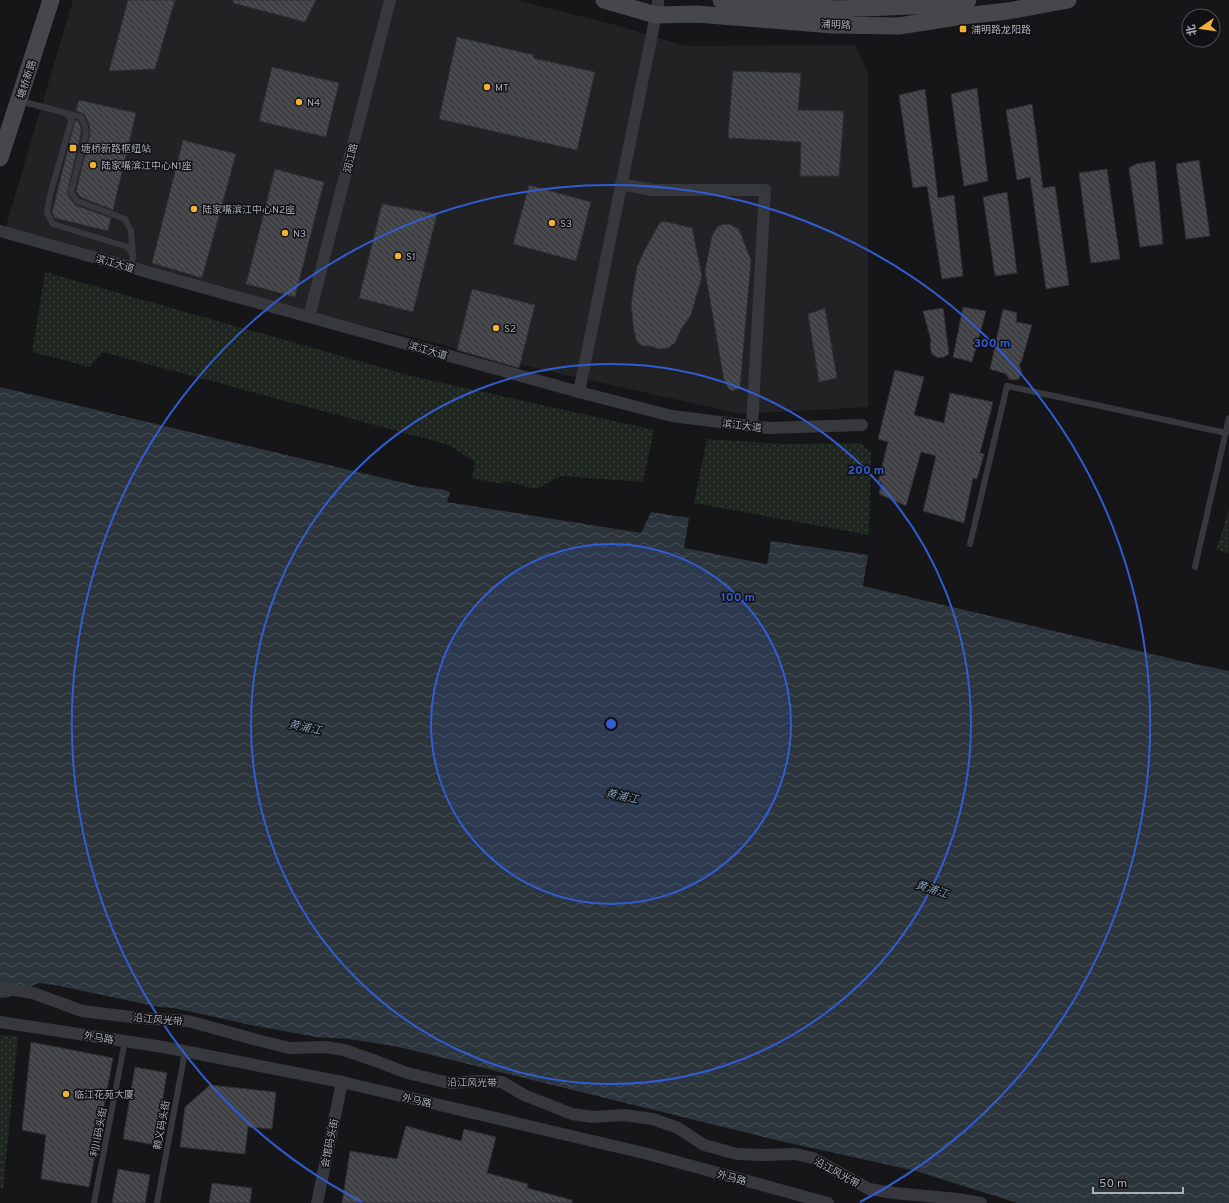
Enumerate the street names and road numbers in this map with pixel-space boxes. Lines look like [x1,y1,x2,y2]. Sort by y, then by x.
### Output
street label: 浦明路 [821,18,851,33]
street label: 塘桥新路 [15,58,40,100]
street label: 润江路 [342,142,361,174]
street label: 滨江大道 [94,253,136,276]
street label: 滨江大道 [407,340,449,363]
street label: 滨江大道 [721,418,762,435]
street label: 沿江风光带 [132,1012,183,1029]
street label: 外马路 [83,1030,115,1047]
street label: 沿江风光带 [447,1077,497,1090]
street label: 外马路 [401,1092,433,1111]
street label: 赖义码头街 [151,1100,174,1151]
street label: 利川码头街 [88,1107,111,1158]
street label: 会馆码头街 [319,1118,342,1169]
street label: 沿江风光带 [811,1156,861,1191]
street label: 外马路 [715,1168,748,1189]

